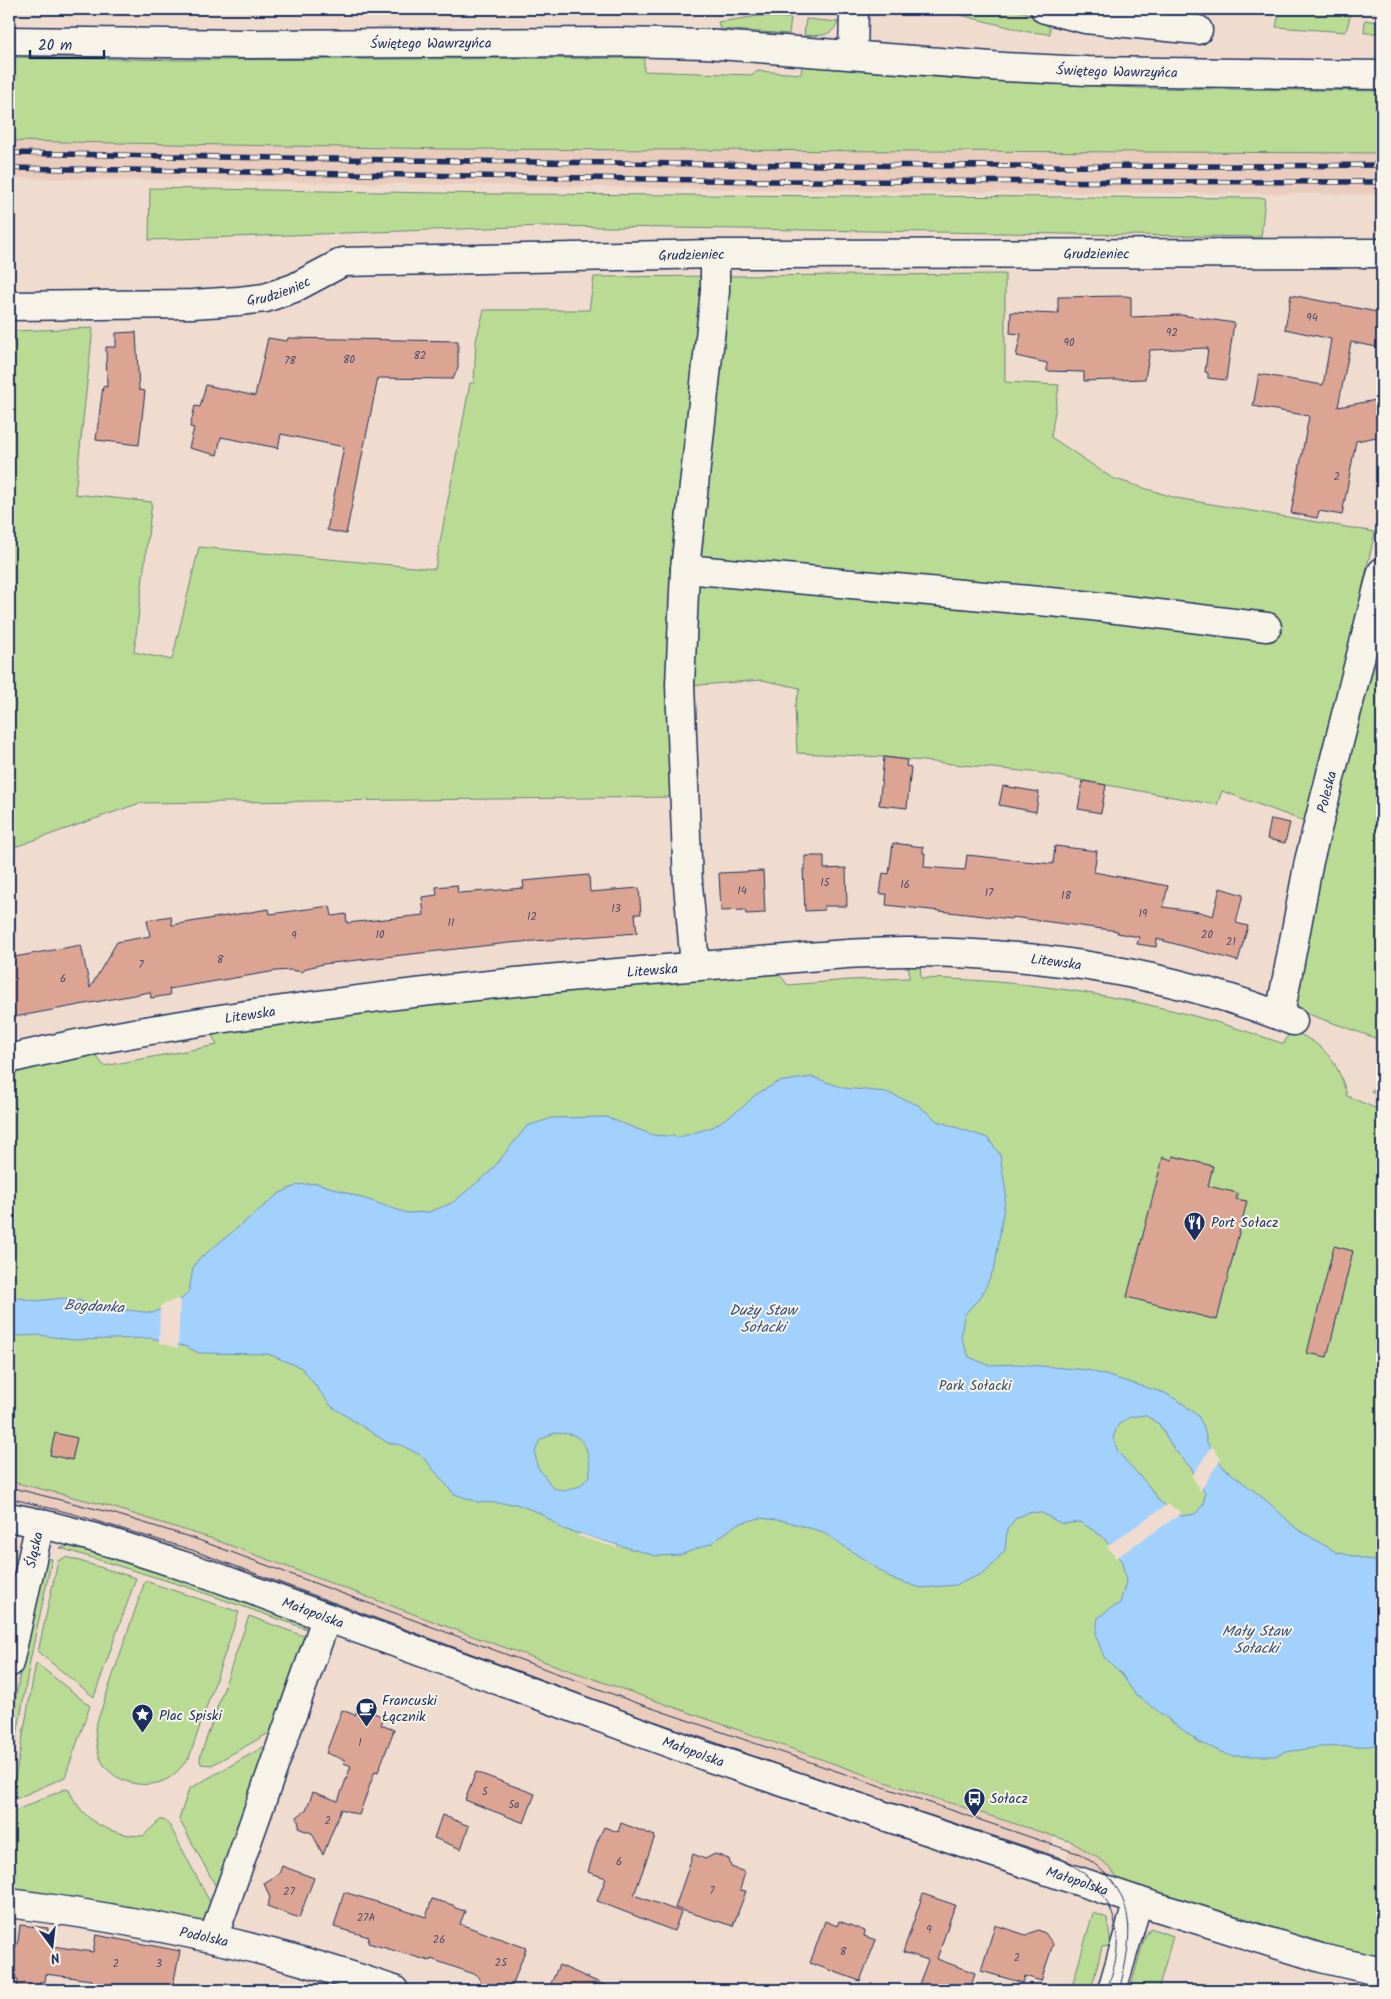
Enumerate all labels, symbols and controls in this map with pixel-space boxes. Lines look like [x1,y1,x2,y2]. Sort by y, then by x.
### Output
scale bar [30,28,104,60]
street label: Świętego Wawrzyńca [370,33,492,55]
text: 20 m [38,34,72,58]
street label: Świętego Wawrzyńca [1056,60,1178,84]
street label: Grudzieniec [1063,243,1130,265]
street label: Grudzieniec [658,244,725,267]
street label: Grudzieniec [246,271,315,312]
house number: 94 [1306,309,1318,327]
house number: 92 [1166,324,1178,342]
house number: 90 [1064,334,1075,352]
house number: 82 [413,347,427,365]
house number: 80 [343,351,356,369]
house number: 78 [284,352,296,370]
house number: 2 [1334,468,1340,486]
street label: Poleska [1312,769,1343,816]
house number: 15 [820,874,831,892]
house number: 16 [900,876,910,894]
house number: 14 [737,882,747,900]
house number: 17 [985,884,994,902]
house number: 18 [1061,887,1071,905]
house number: 13 [611,900,621,918]
house number: 19 [1139,905,1148,923]
house number: 12 [527,908,537,926]
house number: 11 [448,914,454,932]
house number: 10 [376,926,385,944]
house number: 20 [1201,926,1213,944]
house number: 9 [291,927,297,945]
house number: 21 [1226,933,1236,951]
street label: Litewska [1029,948,1083,977]
house number: 8 [217,951,224,969]
house number: 7 [138,956,144,974]
street label: Litewska [626,958,679,984]
house number: 6 [60,970,66,988]
street label: Litewska [223,1001,277,1030]
restaurant icon: Port Sołacz [1183,1210,1207,1241]
place label: Port Sołacz [1211,1212,1278,1234]
water label: Bogdanka [63,1293,126,1321]
water label: Duży Staw Sołacki [729,1299,799,1340]
park label: Park Sołacki [939,1375,1012,1397]
street label: Śląska [20,1530,50,1570]
street label: Małopolska [279,1592,347,1635]
water label: Mały Staw Sołacki [1222,1620,1292,1661]
place label: Francuski Łącznik [382,1690,437,1728]
cafe icon: Francuski Łącznik [354,1696,378,1727]
place icon: Plac Spiski [131,1703,155,1734]
place label: Plac Spiski [159,1705,222,1727]
street label: Małopolska [659,1731,727,1774]
house number: 1 [358,1734,362,1752]
house number: 5 [482,1783,489,1801]
bus stop icon: Sołacz [962,1786,986,1817]
place label: Sołacz [990,1788,1028,1810]
house number: 5a [508,1796,520,1814]
house number: 2 [325,1812,331,1830]
house number: 6 [616,1853,622,1871]
street label: Małopolska [1043,1861,1111,1902]
house number: 7 [709,1882,715,1900]
house number: 27 [283,1883,296,1901]
house number: 27A [357,1909,375,1927]
street label: Podolska [177,1921,231,1954]
house number: 9 [926,1921,932,1939]
north arrow [28,1922,78,1972]
house number: 26 [433,1931,445,1949]
house number: 8 [840,1943,847,1961]
text: N [48,1946,62,1969]
house number: 2 [1014,1949,1020,1967]
house number: 25 [495,1954,508,1972]
house number: 2 [113,1955,119,1973]
house number: 3 [156,1955,162,1973]

